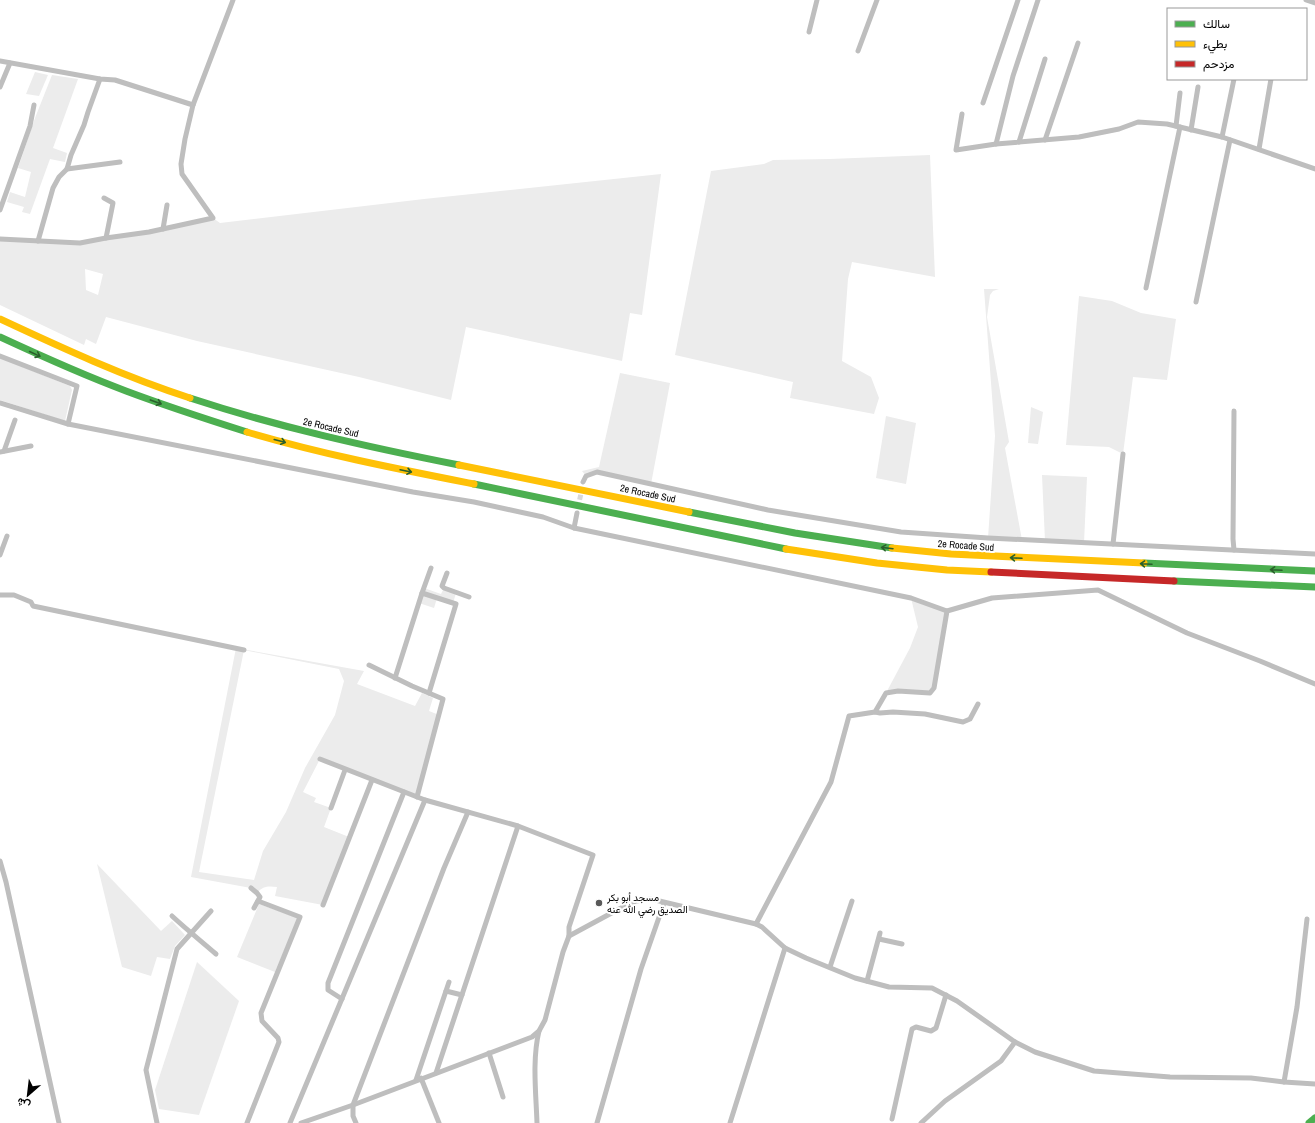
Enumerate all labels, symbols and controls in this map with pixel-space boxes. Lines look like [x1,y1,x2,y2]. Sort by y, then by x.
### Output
legend [1167,8,1307,80]
text: سالك [1203,16,1230,32]
text: بطيء [1203,36,1227,54]
text: مزدحم [1203,56,1234,72]
one-way arrow [29,351,41,358]
one-way arrow [149,399,161,407]
street label: 2e Rocade Sud [302,415,360,440]
one-way arrow [273,438,286,445]
one-way arrow [399,467,412,475]
street label: 2e Rocade Sud [619,481,677,506]
street label: 2e Rocade Sud [937,537,995,554]
one-way arrow [881,544,894,552]
one-way arrow [1010,554,1023,561]
one-way arrow [1140,560,1153,567]
one-way arrow [1270,566,1283,573]
place label: مسجد أبو بكر الصديق رضي الله عنه [606,891,688,918]
marker: مسجد أبو بكر الصديق رضي الله عنه [594,898,604,908]
north arrow [8,1075,48,1115]
text: ش [14,1095,32,1113]

